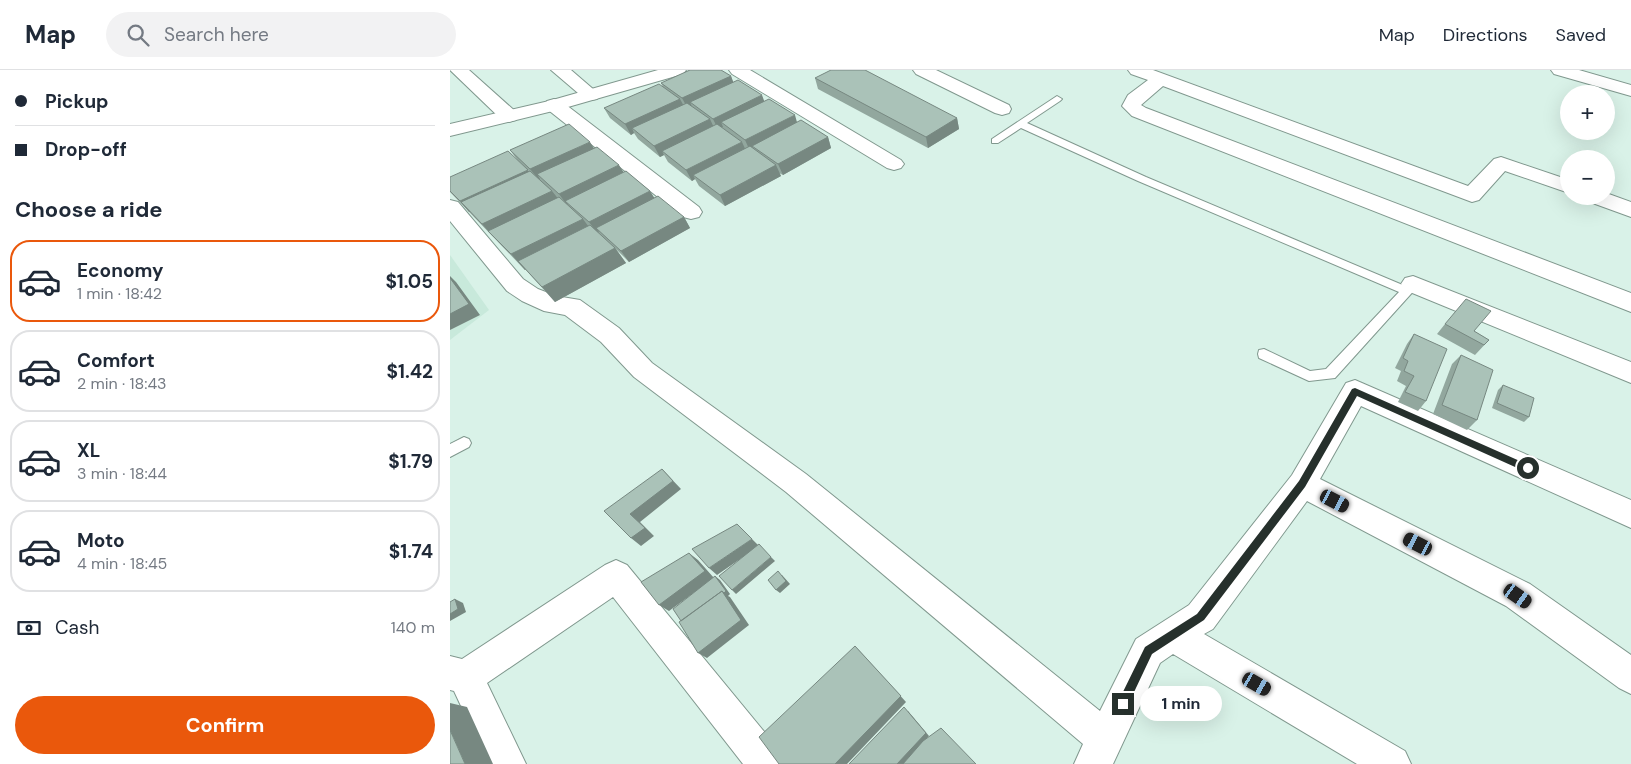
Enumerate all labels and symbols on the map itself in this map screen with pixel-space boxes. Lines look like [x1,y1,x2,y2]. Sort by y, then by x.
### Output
route start [1517,457,1539,479]
car [1318,488,1351,514]
car [1401,531,1434,557]
car [1501,581,1534,611]
car [1240,670,1273,698]
callout: 1 min [1140,686,1223,722]
route end [1112,693,1134,715]

